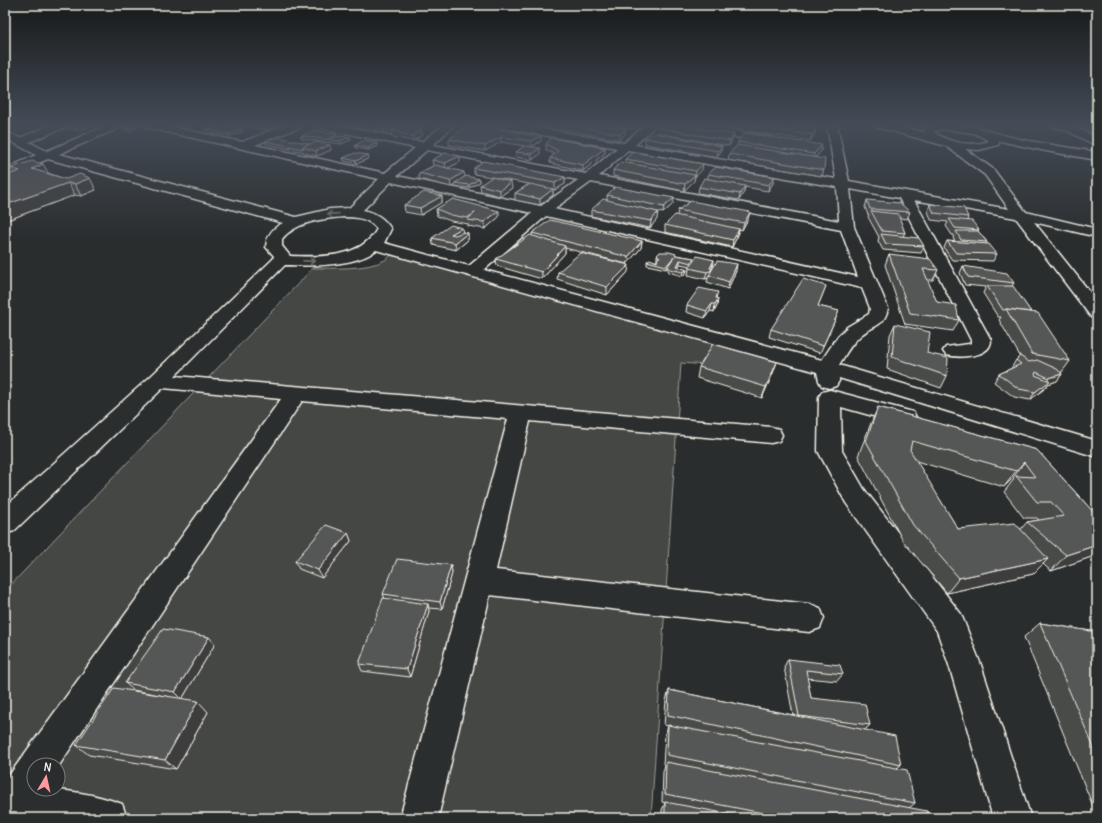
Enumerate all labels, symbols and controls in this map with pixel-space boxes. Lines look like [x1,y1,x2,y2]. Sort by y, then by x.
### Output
one-way arrow [327,210,340,217]
one-way arrow [302,257,315,264]
north arrow [26,757,66,797]
text: N [43,760,52,775]

